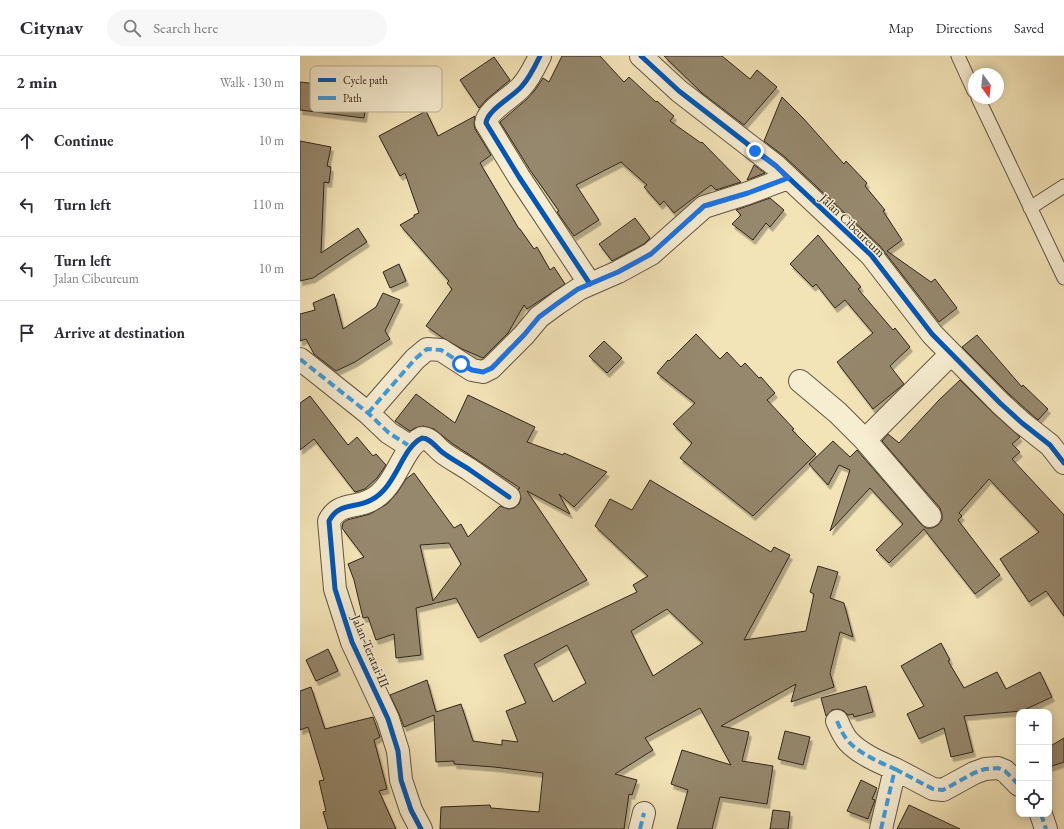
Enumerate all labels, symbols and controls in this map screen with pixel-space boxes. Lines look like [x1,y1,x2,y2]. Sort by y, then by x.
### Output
search box [107,10,387,46]
text: Citynav [20,15,83,40]
icon: search [121,17,143,39]
text: Search here [153,18,218,37]
text: Map [888,19,914,37]
text: Directions [936,19,992,37]
text: Saved [1014,19,1044,37]
legend [310,66,442,112]
north arrow [968,68,1004,104]
text: 2 min [16,71,57,93]
text: Cycle path [343,73,388,87]
text: Walk · 130 m [220,74,284,91]
text: Path [343,91,362,105]
icon: ahead [16,130,38,152]
text: Continue [54,131,114,150]
text: 10 m [259,132,284,149]
route end [746,142,764,160]
street label: Jalan Cibeureum [816,189,889,261]
icon: left [16,194,38,216]
text: Turn left [54,195,111,214]
text: 110 m [253,196,284,213]
text: Turn left [54,251,111,270]
icon: left [16,258,38,280]
text: 10 m [259,260,284,277]
text: Jalan Cibeureum [54,270,139,287]
icon: arrive [16,322,38,344]
text: Arrive at destination [54,323,185,342]
route start [452,355,470,373]
street label: Jalan Teratai III [347,611,394,691]
map controls [1016,709,1052,817]
button: + [1016,709,1052,745]
button: − [1016,745,1052,781]
button: locate [1016,781,1052,817]

